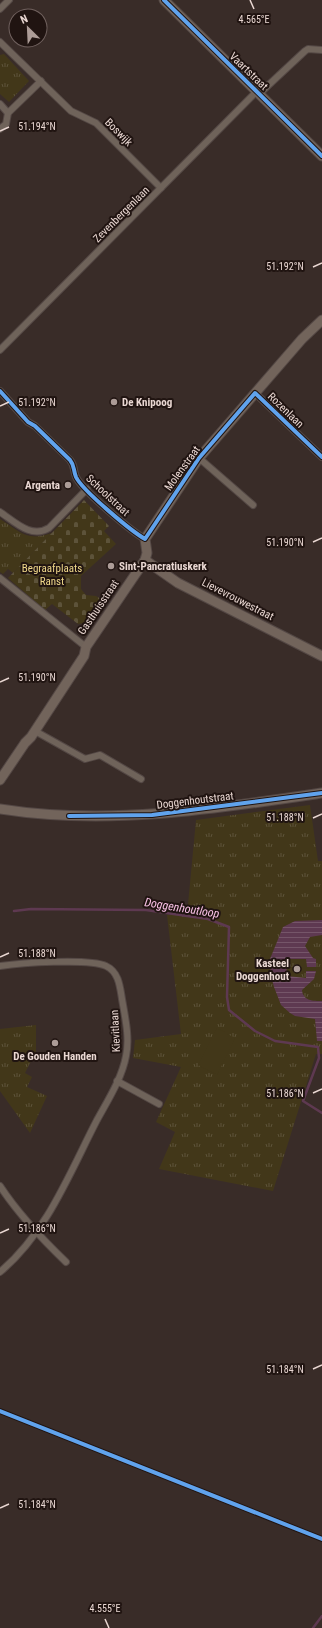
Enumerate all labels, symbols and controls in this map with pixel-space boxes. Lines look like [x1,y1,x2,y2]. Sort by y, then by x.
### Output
north arrow [8,8,48,48]
text: N [18,12,30,27]
text: 4.565°E [238,14,270,25]
street label: Vaartstraat [227,50,271,93]
street label: Boswijk [102,116,135,149]
text: 51.194°N [18,121,56,132]
street label: Zevenbergenlaan [91,184,152,245]
text: 51.192°N [266,261,304,272]
street label: Rozenlaan [265,390,306,431]
place label: De Knipoog [122,396,172,409]
text: 51.192°N [18,397,56,408]
marker: De Knipoog [109,397,119,407]
street label: Molenstraat [162,443,203,493]
street label: Schoolstraat [83,472,132,519]
place label: Argenta [25,479,60,492]
marker: Argenta [63,480,73,490]
text: 51.190°N [266,537,304,548]
place label: Sint-Pancratiuskerk [119,560,208,573]
marker: Sint-Pancratiuskerk [106,561,116,571]
park label: Begraafplaats Ranst [22,562,82,588]
street label: Lievevrouwestraat [200,576,276,623]
street label: Gasthuisstraat [75,577,122,637]
text: 51.190°N [18,672,56,683]
street label: Doggenhoutstraat [156,789,234,812]
text: 51.188°N [266,812,304,823]
water label: Doggenhoutloop [144,895,221,921]
text: 51.188°N [18,948,56,959]
place label: Kasteel Doggenhout [236,957,290,983]
marker: Kasteel Doggenhout [292,964,302,974]
street label: Kievitlaan [108,1009,123,1053]
marker: De Gouden Handen [50,1038,60,1048]
place label: De Gouden Handen [13,1050,97,1063]
text: 51.186°N [266,1088,304,1099]
text: 51.186°N [18,1223,56,1234]
text: 51.184°N [266,1364,304,1375]
text: 51.184°N [18,1499,56,1510]
text: 4.555°E [89,1603,121,1614]

